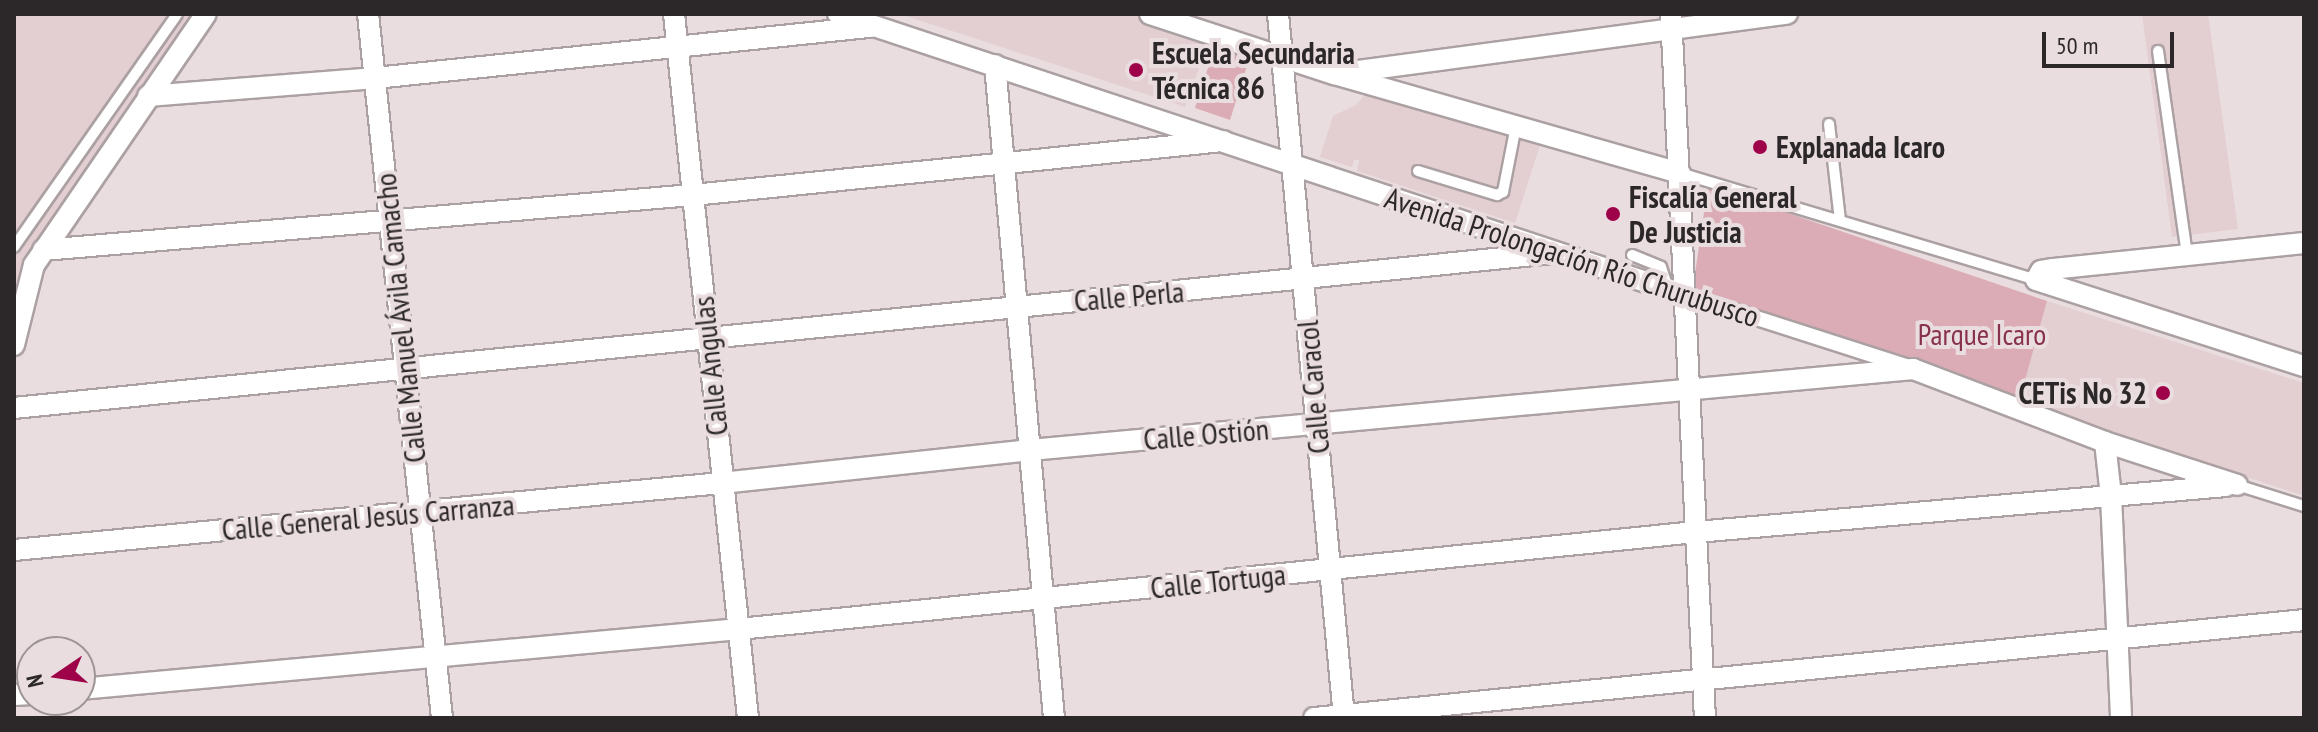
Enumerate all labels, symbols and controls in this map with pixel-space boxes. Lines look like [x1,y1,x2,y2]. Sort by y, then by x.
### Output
scale bar [2046,16,2178,66]
text: 50 m [2056,30,2098,61]
place label: Escuela Secundaria Técnica 86 [1152,35,1355,106]
marker: Escuela Secundaria Técnica 86 [1127,61,1145,79]
place label: Explanada Icaro [1776,129,1945,165]
marker: Explanada Icaro [1751,138,1769,156]
street label: Calle Manuel Ávila Camacho [367,171,433,465]
place label: Fiscalía General De Justicia [1629,179,1797,250]
street label: Avenida Prolongación Río Churubusco [1381,180,1763,334]
marker: Fiscalía General De Justicia [1604,205,1622,223]
street label: Calle Perla [1072,273,1186,319]
street label: Calle Angulas [685,294,735,438]
park label: Parque Icaro [1918,316,2046,352]
street label: Calle Caracol [1289,319,1337,455]
place label: CETis No 32 [2018,375,2147,411]
marker: CETis No 32 [2154,384,2172,402]
street label: Calle Ostión [1142,411,1270,457]
street label: Calle General Jesús Carranza [220,486,516,548]
street label: Calle Tortuga [1148,556,1288,606]
north arrow [16,636,96,716]
text: N [20,672,50,690]

